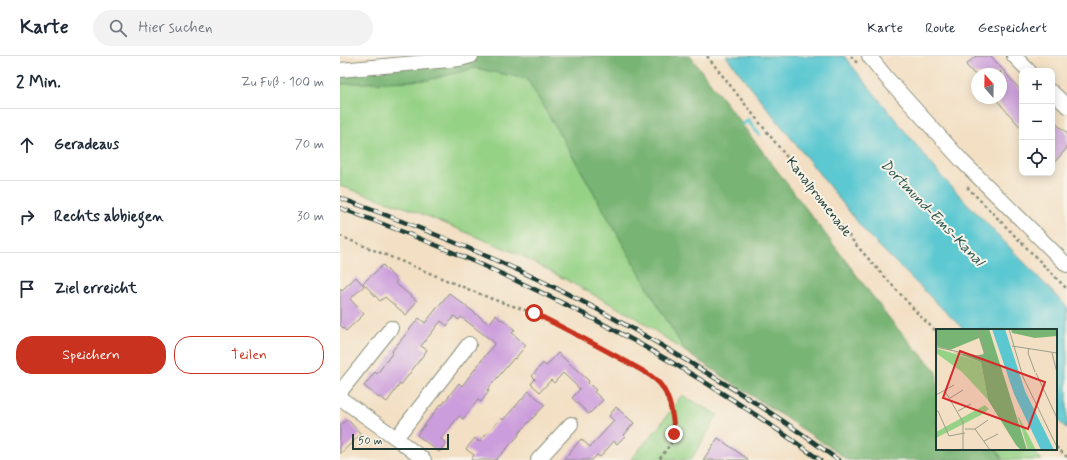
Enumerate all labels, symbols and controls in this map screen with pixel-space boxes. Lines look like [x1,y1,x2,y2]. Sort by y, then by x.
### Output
search box [93,10,373,46]
text: Karte [20,15,69,40]
icon: search [107,17,129,39]
text: Hier suchen [139,18,213,38]
text: Karte [867,19,903,37]
text: Route [925,19,956,37]
text: Gespeichert [978,19,1047,37]
north arrow [971,68,1007,104]
map controls [1019,68,1055,176]
button: + [1019,68,1055,104]
text: 2 Min. [16,71,61,93]
text: Zu Fuß · 100 m [241,74,324,91]
button: − [1019,104,1055,140]
icon: ahead [16,134,38,156]
text: Geradeaus [54,135,119,155]
text: 70 m [295,136,324,153]
button: locate [1019,140,1055,176]
street label: Kanalpromenade [782,153,856,241]
water label: Dortmund-Ems-Kanal [876,155,990,272]
icon: right [16,206,38,228]
text: Rechts abbiegen [54,207,164,227]
text: 30 m [297,208,324,225]
icon: arrive [16,278,38,300]
text: Ziel erreicht [54,279,137,299]
route start [525,304,543,322]
inset map [936,329,1057,450]
button: Speichern [16,336,166,374]
button: Teilen [174,336,324,374]
route end [665,425,683,443]
scale bar [352,432,449,451]
text: 50 m [358,434,383,448]

